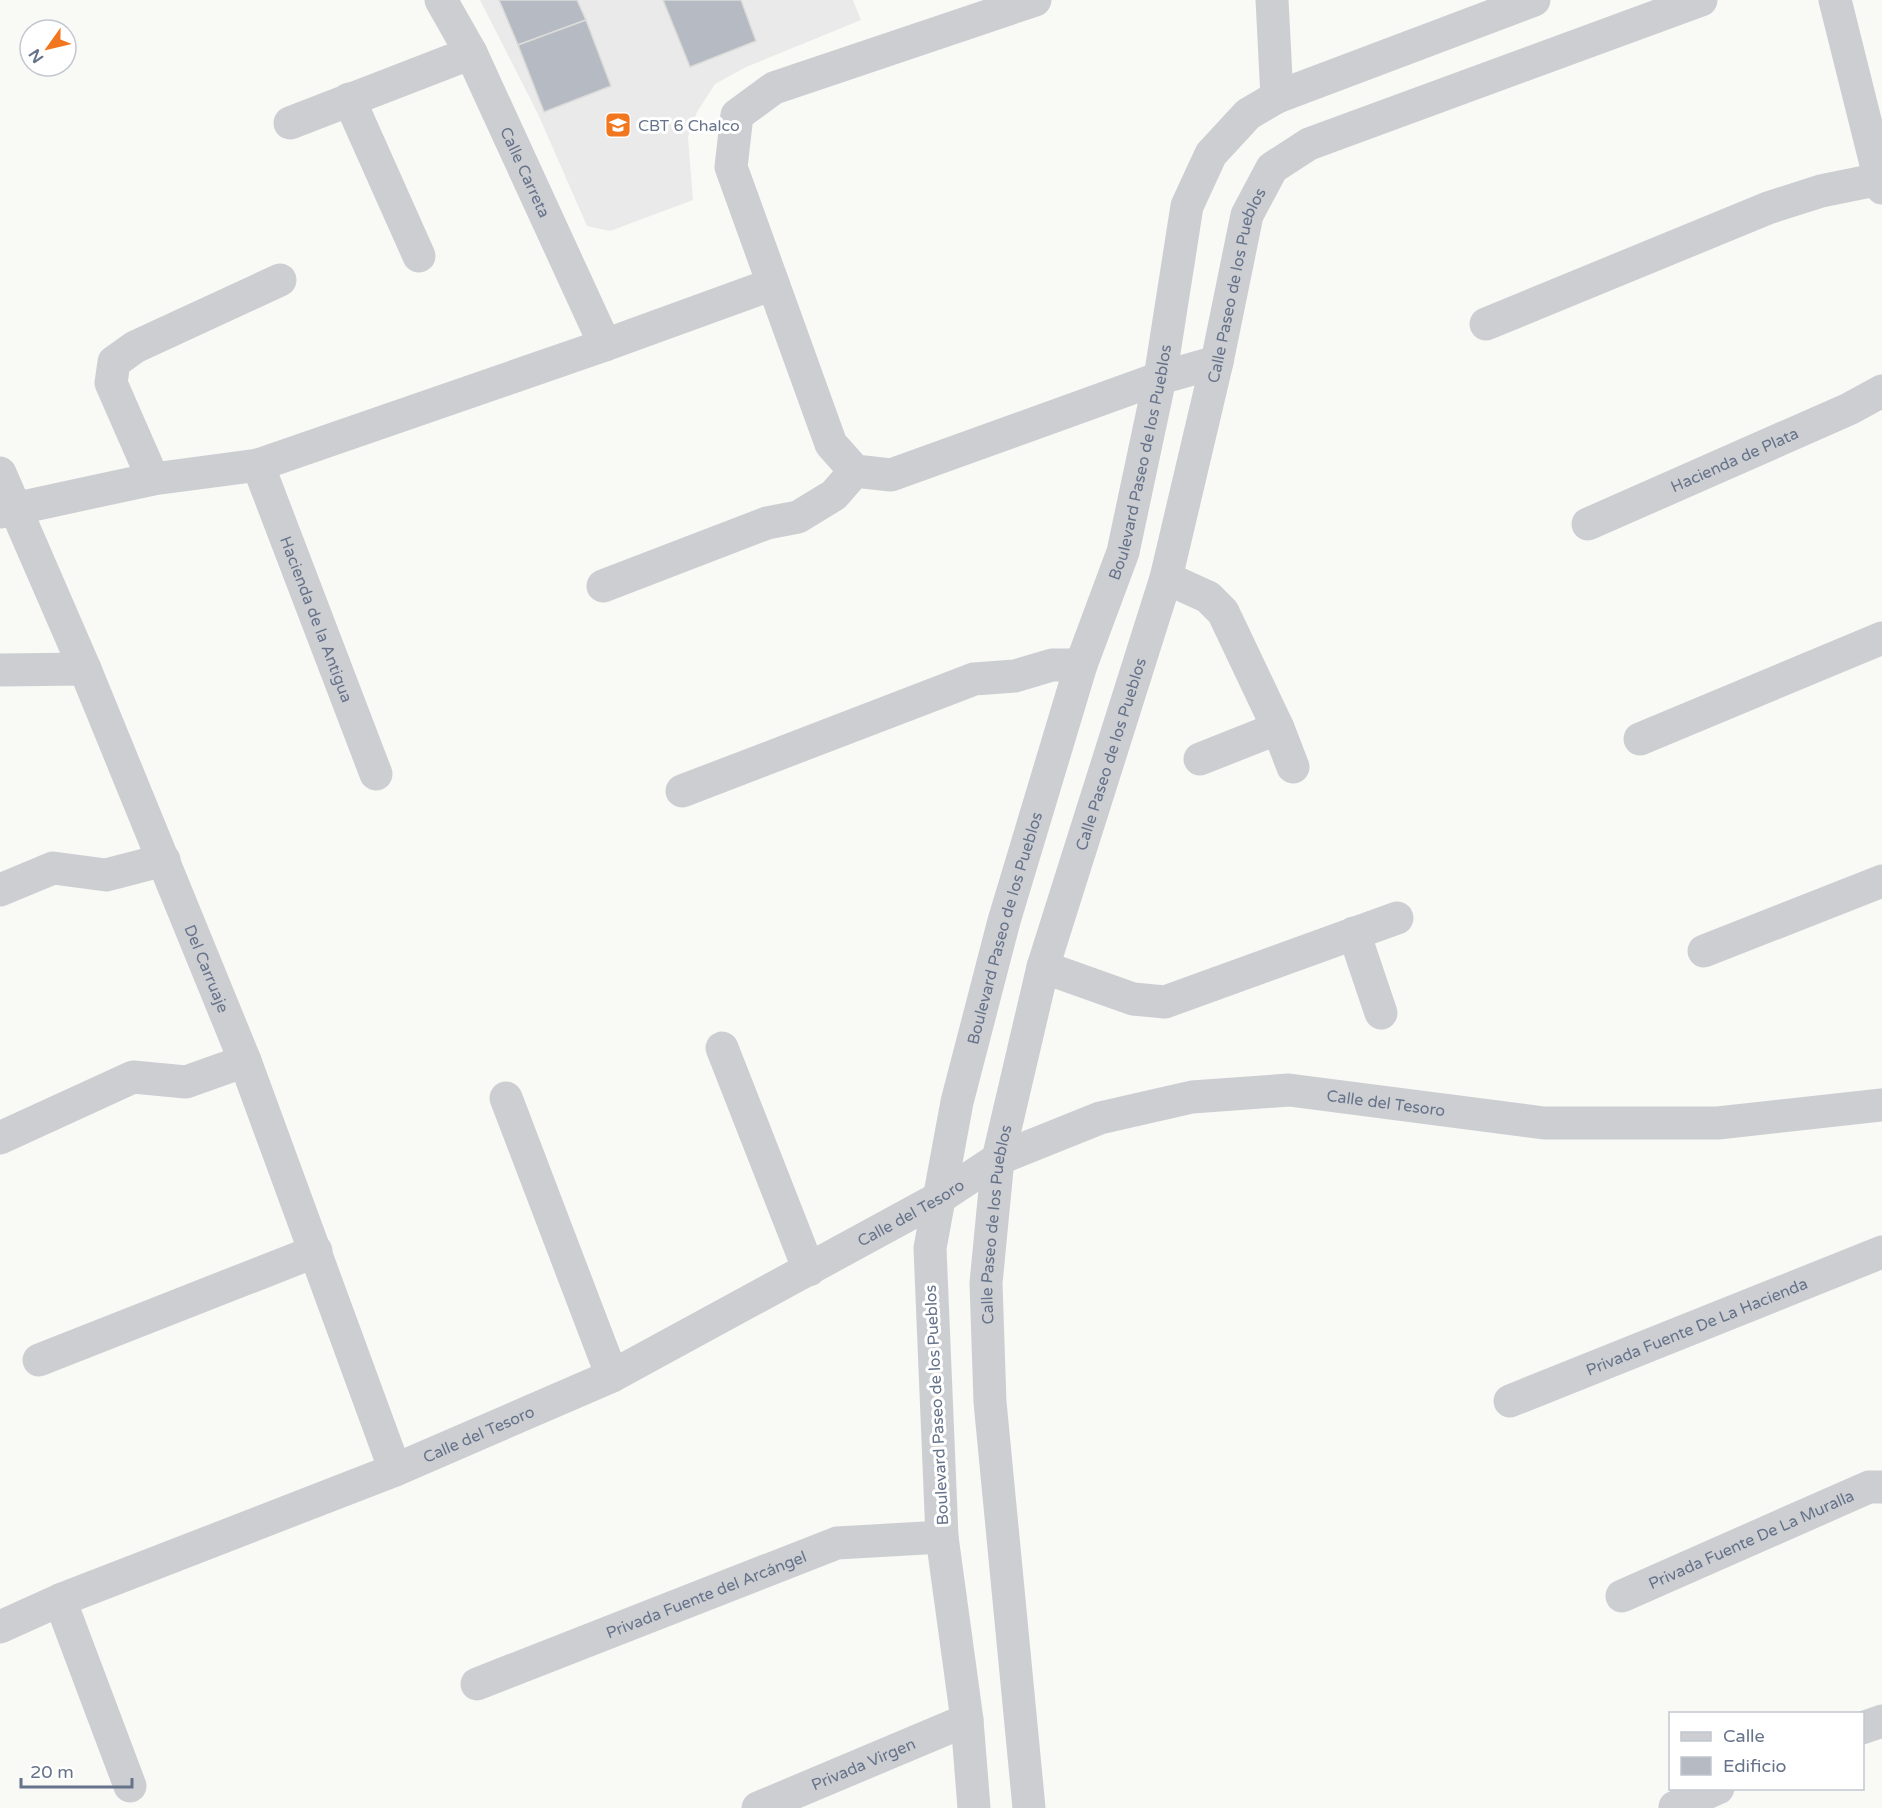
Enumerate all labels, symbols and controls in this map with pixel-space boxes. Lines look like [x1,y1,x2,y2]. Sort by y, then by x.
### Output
north arrow [18,18,78,78]
text: N [25,45,48,67]
school or university icon: CBT 6 Chalco [603,110,633,140]
place label: CBT 6 Chalco [638,116,740,136]
street label: Calle Carreta [495,124,554,221]
street label: Calle Paseo de los Pueblos [1203,184,1271,385]
street label: Boulevard Paseo de los Pueblos [1104,343,1176,583]
street label: Hacienda de Plata [1668,424,1802,497]
street label: Hacienda de la Antigua [275,533,357,706]
street label: Calle Paseo de los Pueblos [1071,655,1151,853]
street label: Boulevard Paseo de los Pueblos [963,809,1047,1047]
street label: Del Carruaje [179,922,233,1016]
street label: Calle del Tesoro [1325,1086,1446,1121]
street label: Calle Paseo de los Pueblos [977,1123,1017,1325]
street label: Calle del Tesoro [854,1175,968,1251]
street label: Privada Fuente De La Hacienda [1583,1274,1811,1381]
street label: Boulevard Paseo de los Pueblos [921,1284,953,1526]
street label: Calle del Tesoro [420,1402,538,1468]
street label: Privada Fuente De La Muralla [1646,1486,1857,1594]
street label: Privada Fuente del Arcángel [603,1547,810,1643]
legend [1669,1712,1864,1790]
text: Calle [1723,1725,1765,1747]
street label: Privada Virgen [808,1734,919,1795]
scale bar [21,1751,132,1789]
text: Edificio [1723,1755,1787,1777]
text: 20 m [30,1761,74,1783]

